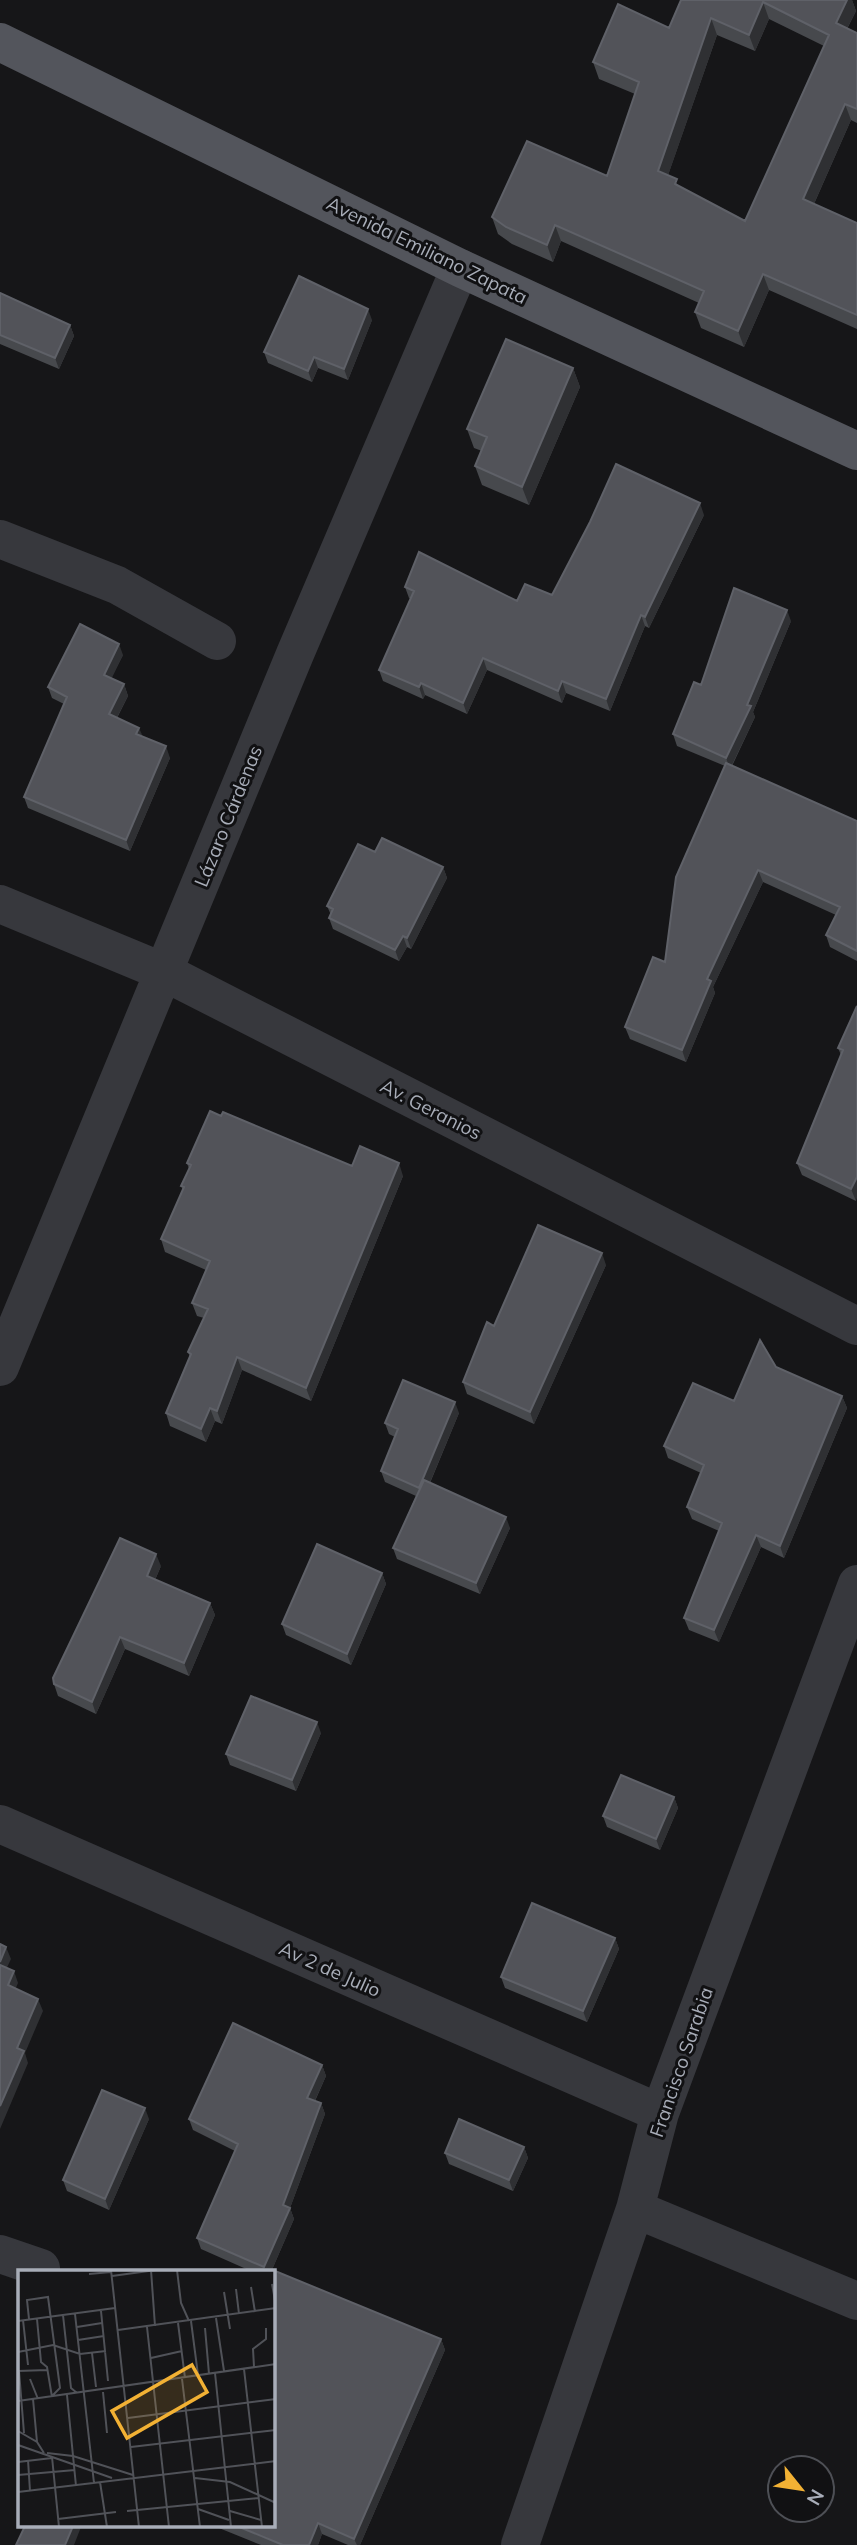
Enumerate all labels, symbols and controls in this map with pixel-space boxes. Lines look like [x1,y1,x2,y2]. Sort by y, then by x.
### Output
street label: Avenida Emiliano Zapata [323,191,531,309]
street label: Lázaro Cárdenas [189,742,267,890]
street label: Av. Geranios [376,1073,486,1145]
street label: Av 2 de Julio [275,1936,385,2002]
street label: Francisco Sarabia [644,1984,718,2140]
inset map [18,2270,275,2528]
north arrow [766,2454,836,2524]
text: N [802,2485,830,2510]

